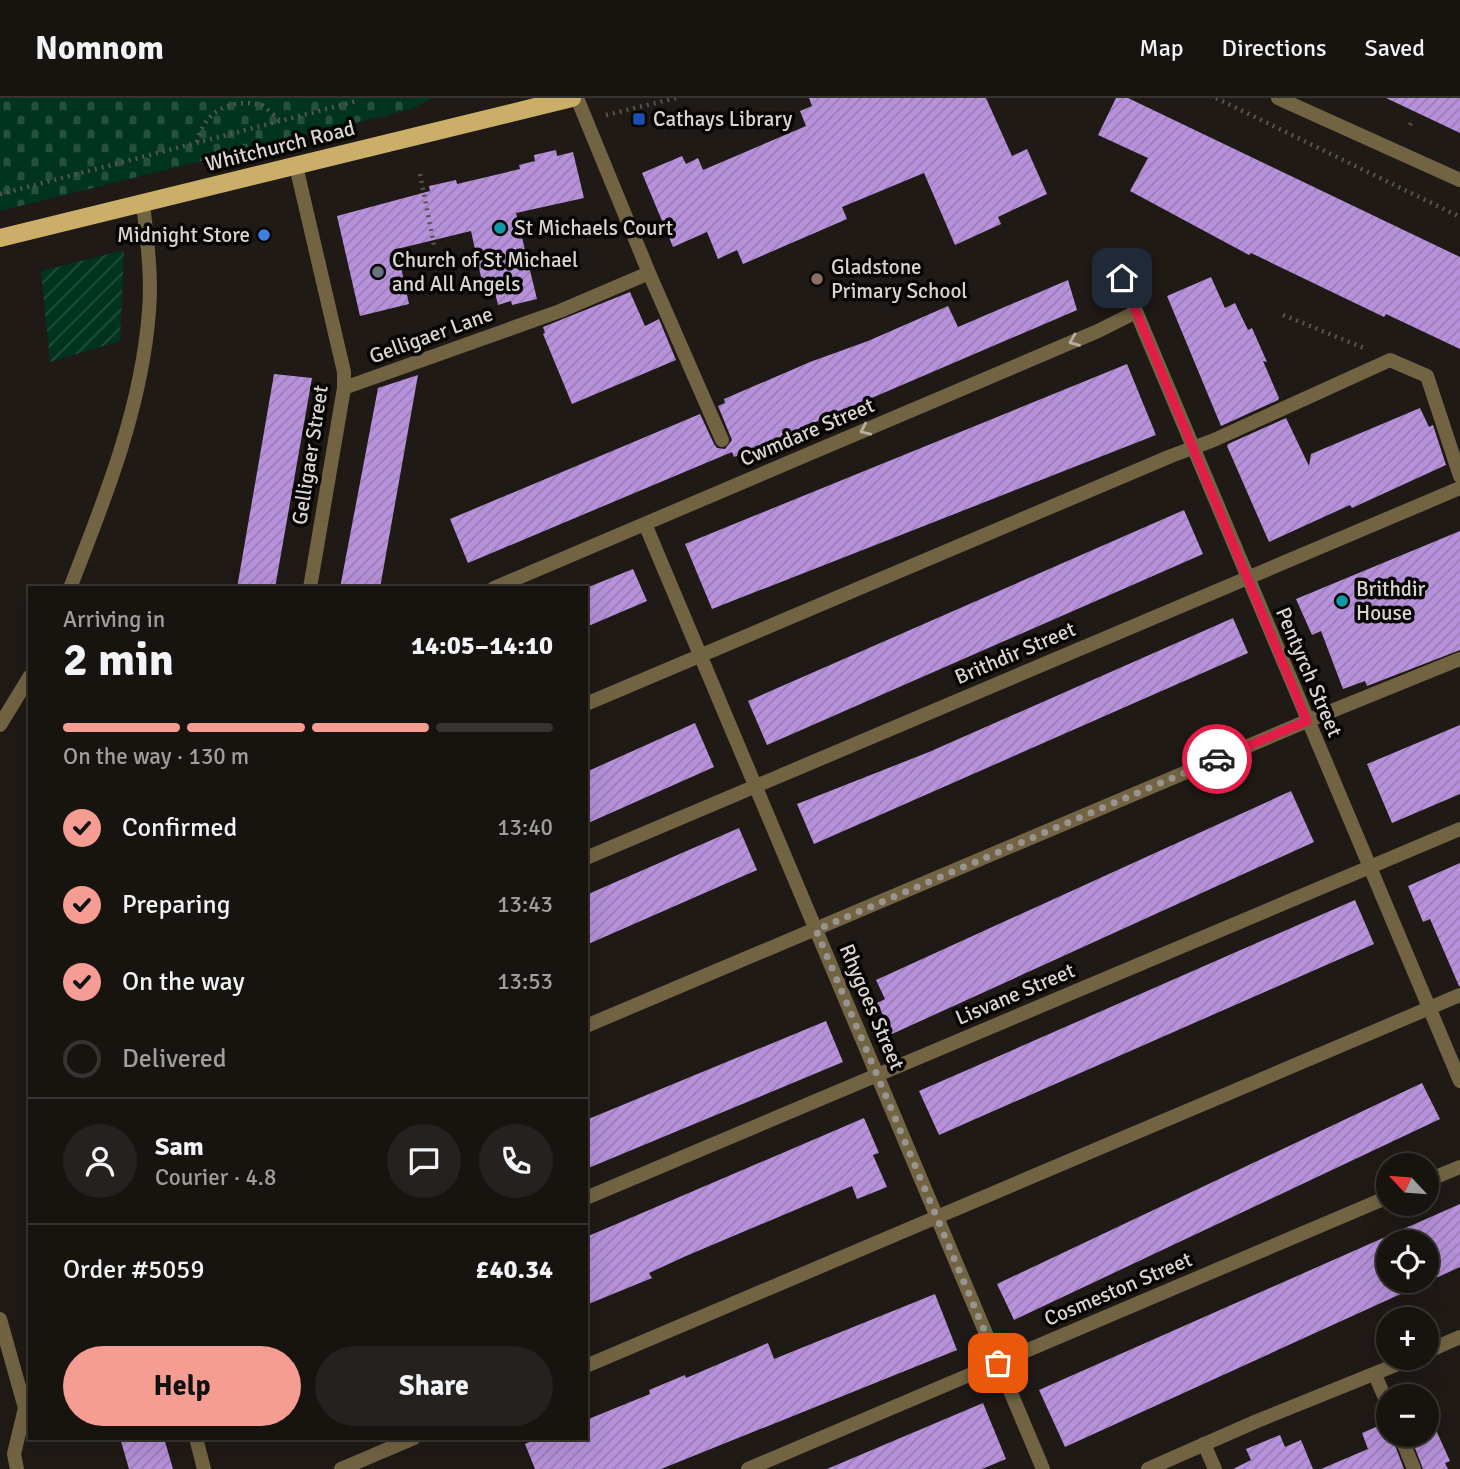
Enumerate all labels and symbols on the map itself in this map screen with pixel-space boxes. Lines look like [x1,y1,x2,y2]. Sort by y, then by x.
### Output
place label: Cathays Library [653,106,793,132]
marker: Cathays Library [631,111,647,127]
street label: Whitchurch Road [203,115,357,177]
place label: St Michaels Court [514,215,673,241]
marker: St Michaels Court [492,220,508,236]
place label: Midnight Store [117,222,250,248]
marker: Midnight Store [256,227,272,243]
place label: Church of St Michael and All Angels [392,247,578,297]
pin [1092,248,1152,308]
place label: Gladstone Primary School [831,254,967,304]
marker: Church of St Michael and All Angels [370,264,386,280]
marker: Gladstone Primary School [809,271,825,287]
street label: Gelligaer Lane [366,301,496,369]
one-way arrow [1069,332,1081,346]
street label: Gelligaer Street [286,383,334,527]
street label: Cwmdare Street [736,392,878,472]
one-way arrow [860,421,872,435]
place label: Brithdir House [1356,576,1426,626]
marker: Brithdir House [1334,593,1350,609]
street label: Pentyrch Street [1270,603,1348,741]
street label: Brithdir Street [951,616,1079,690]
courier [1182,724,1252,794]
street label: Rhygoes Street [834,940,910,1074]
street label: Lisvane Street [952,957,1078,1031]
north arrow [1376,1153,1438,1216]
street label: Cosmeston Street [1040,1246,1196,1332]
pin [968,1333,1028,1393]

